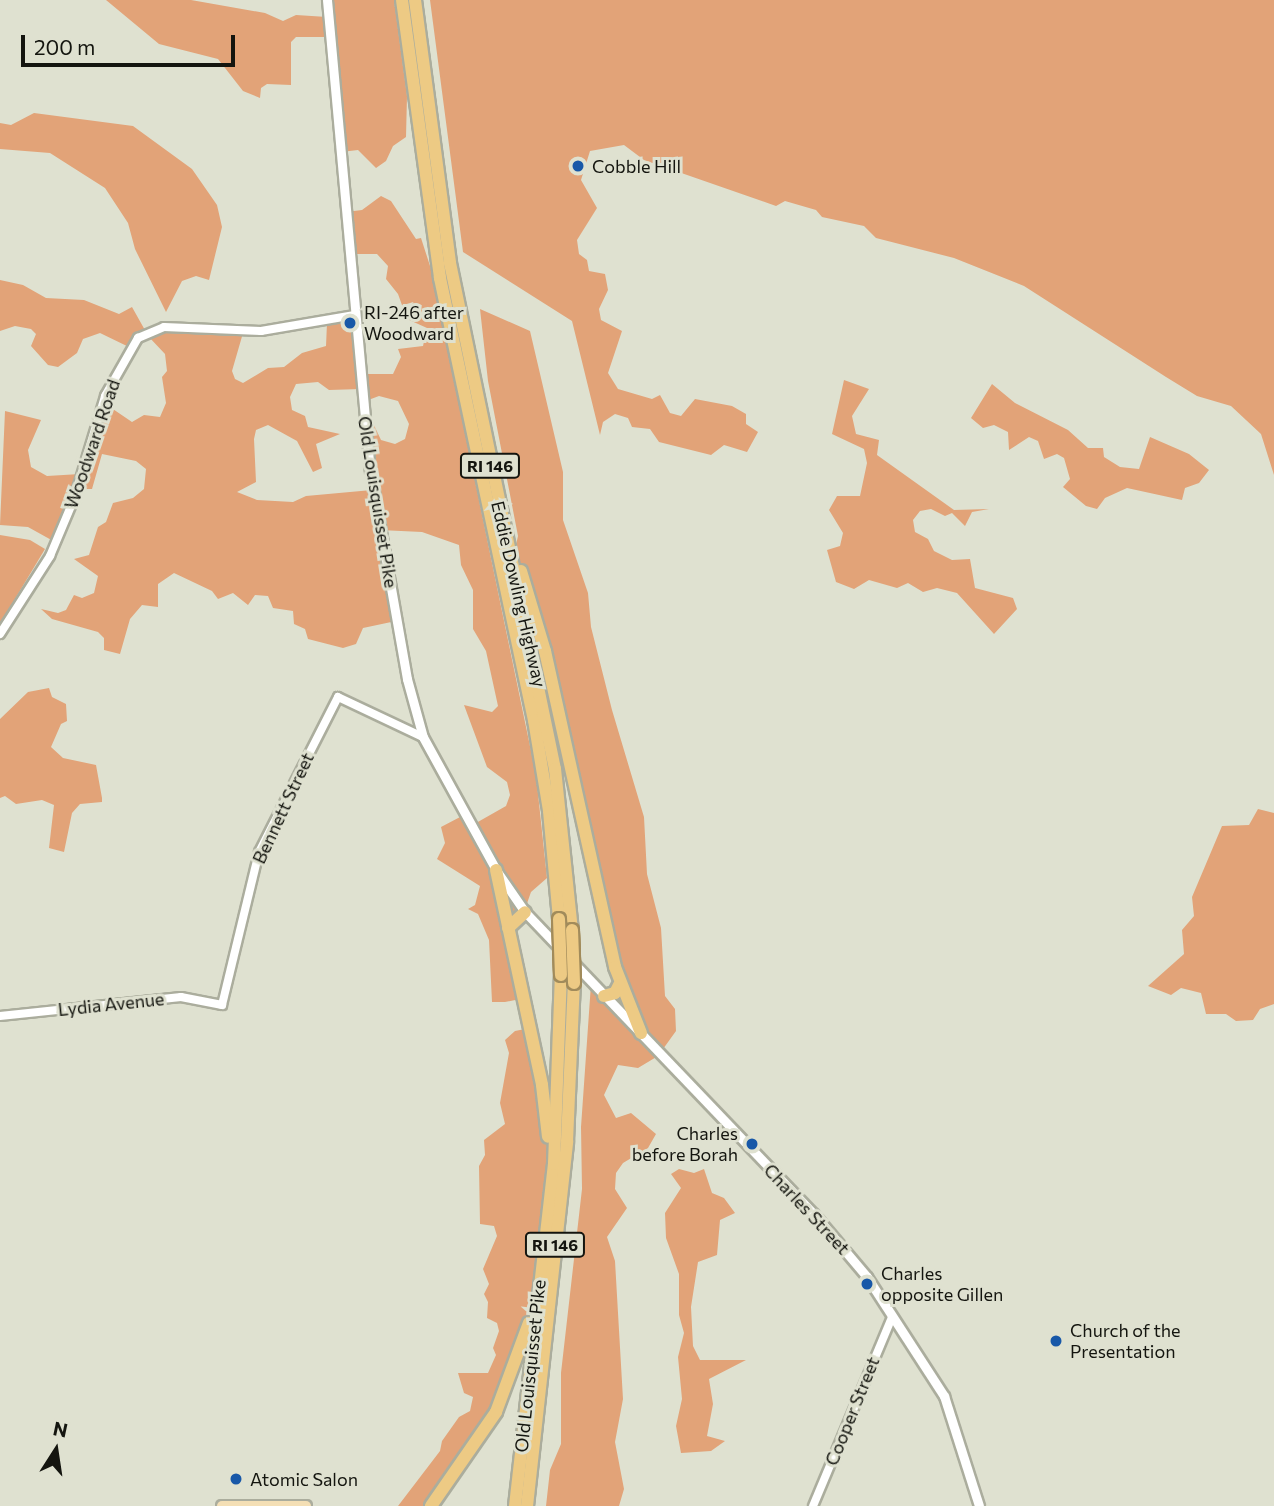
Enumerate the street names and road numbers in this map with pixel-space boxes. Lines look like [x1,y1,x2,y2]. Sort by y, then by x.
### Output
street label: Woodward Road [60,376,124,512]
street label: Old Louisquisset Pike [354,415,402,589]
road number: RI 146 [458,453,522,478]
street label: Eddie Dowling Highway [487,499,551,689]
street label: Bennett Street [248,749,318,867]
street label: Lydia Avenue [57,988,165,1020]
street label: Charles Street [760,1159,854,1259]
road number: RI 146 [524,1232,586,1258]
street label: Old Louisquisset Pike [510,1279,550,1453]
street label: Cooper Street [820,1353,884,1469]

